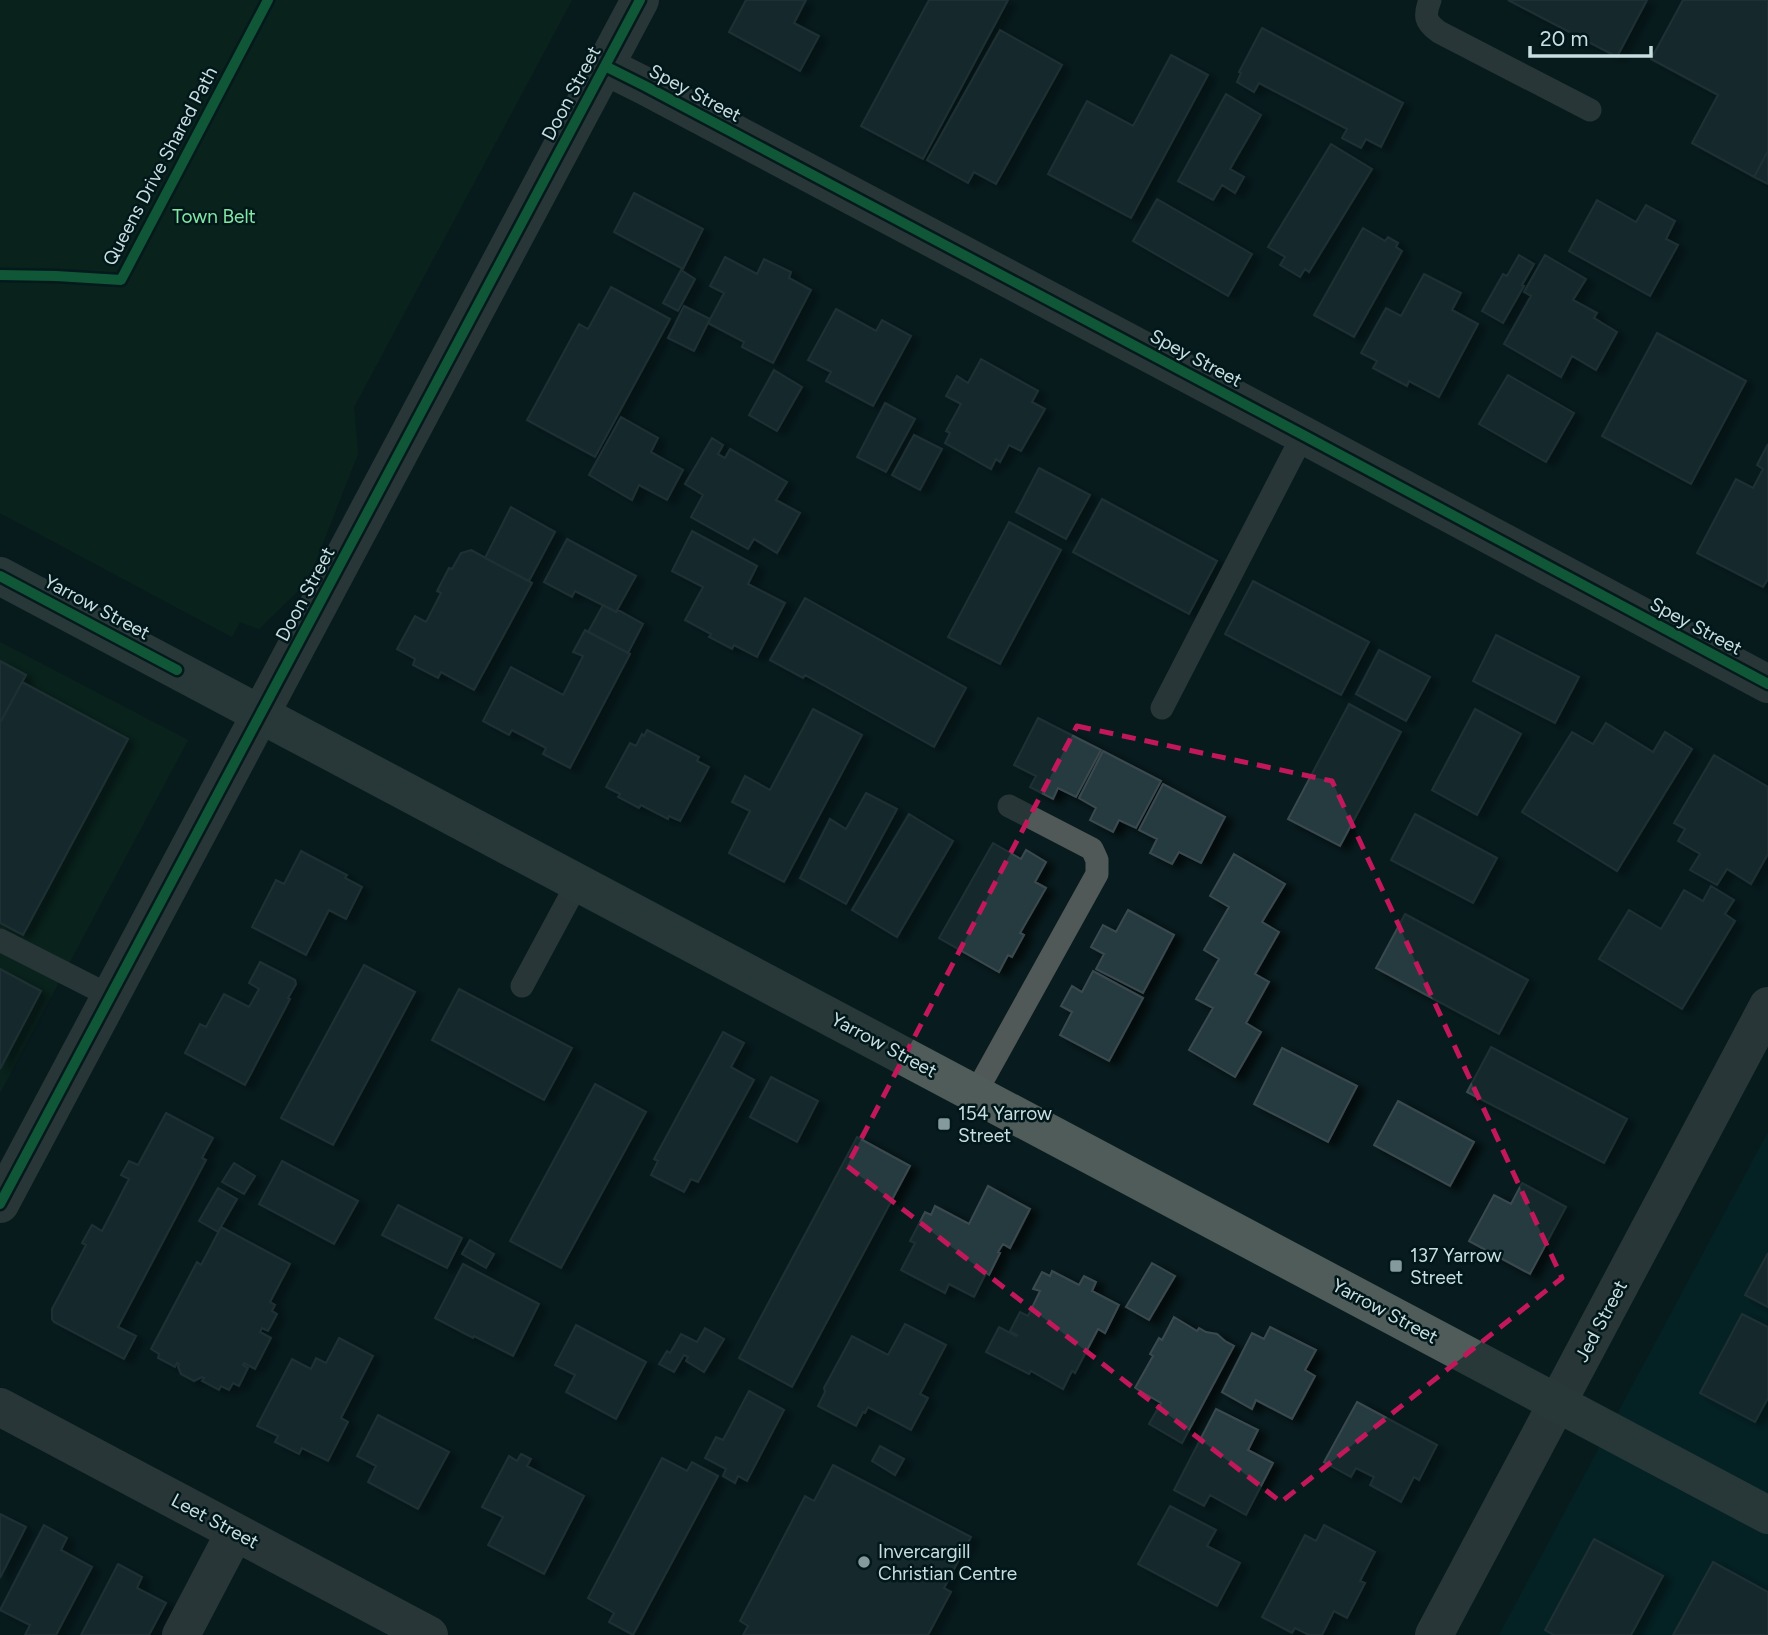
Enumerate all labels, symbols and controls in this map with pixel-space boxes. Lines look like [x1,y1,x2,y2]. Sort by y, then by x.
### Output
scale bar [1530,14,1651,58]
text: 20 m [1540,26,1588,51]
street label: Doon Street [537,42,605,144]
street label: Spey Street [645,59,745,127]
street label: Queens Drive Shared Path [98,63,222,269]
park label: Town Belt [172,205,256,228]
street label: Spey Street [1146,324,1246,392]
street label: Doon Street [271,543,339,645]
street label: Yarrow Street [40,570,154,644]
street label: Spey Street [1646,592,1746,660]
street label: Yarrow Street [827,1008,941,1082]
place label: 154 Yarrow Street [958,1102,1052,1147]
marker: 154 Yarrow Street [936,1116,952,1132]
place label: 137 Yarrow Street [1410,1244,1502,1289]
marker: 137 Yarrow Street [1388,1258,1404,1274]
street label: Yarrow Street [1328,1274,1442,1348]
street label: Jed Street [1570,1276,1632,1366]
street label: Leet Street [167,1488,263,1554]
place label: Invercargill Christian Centre [878,1540,1017,1585]
marker: Invercargill Christian Centre [856,1554,872,1570]

